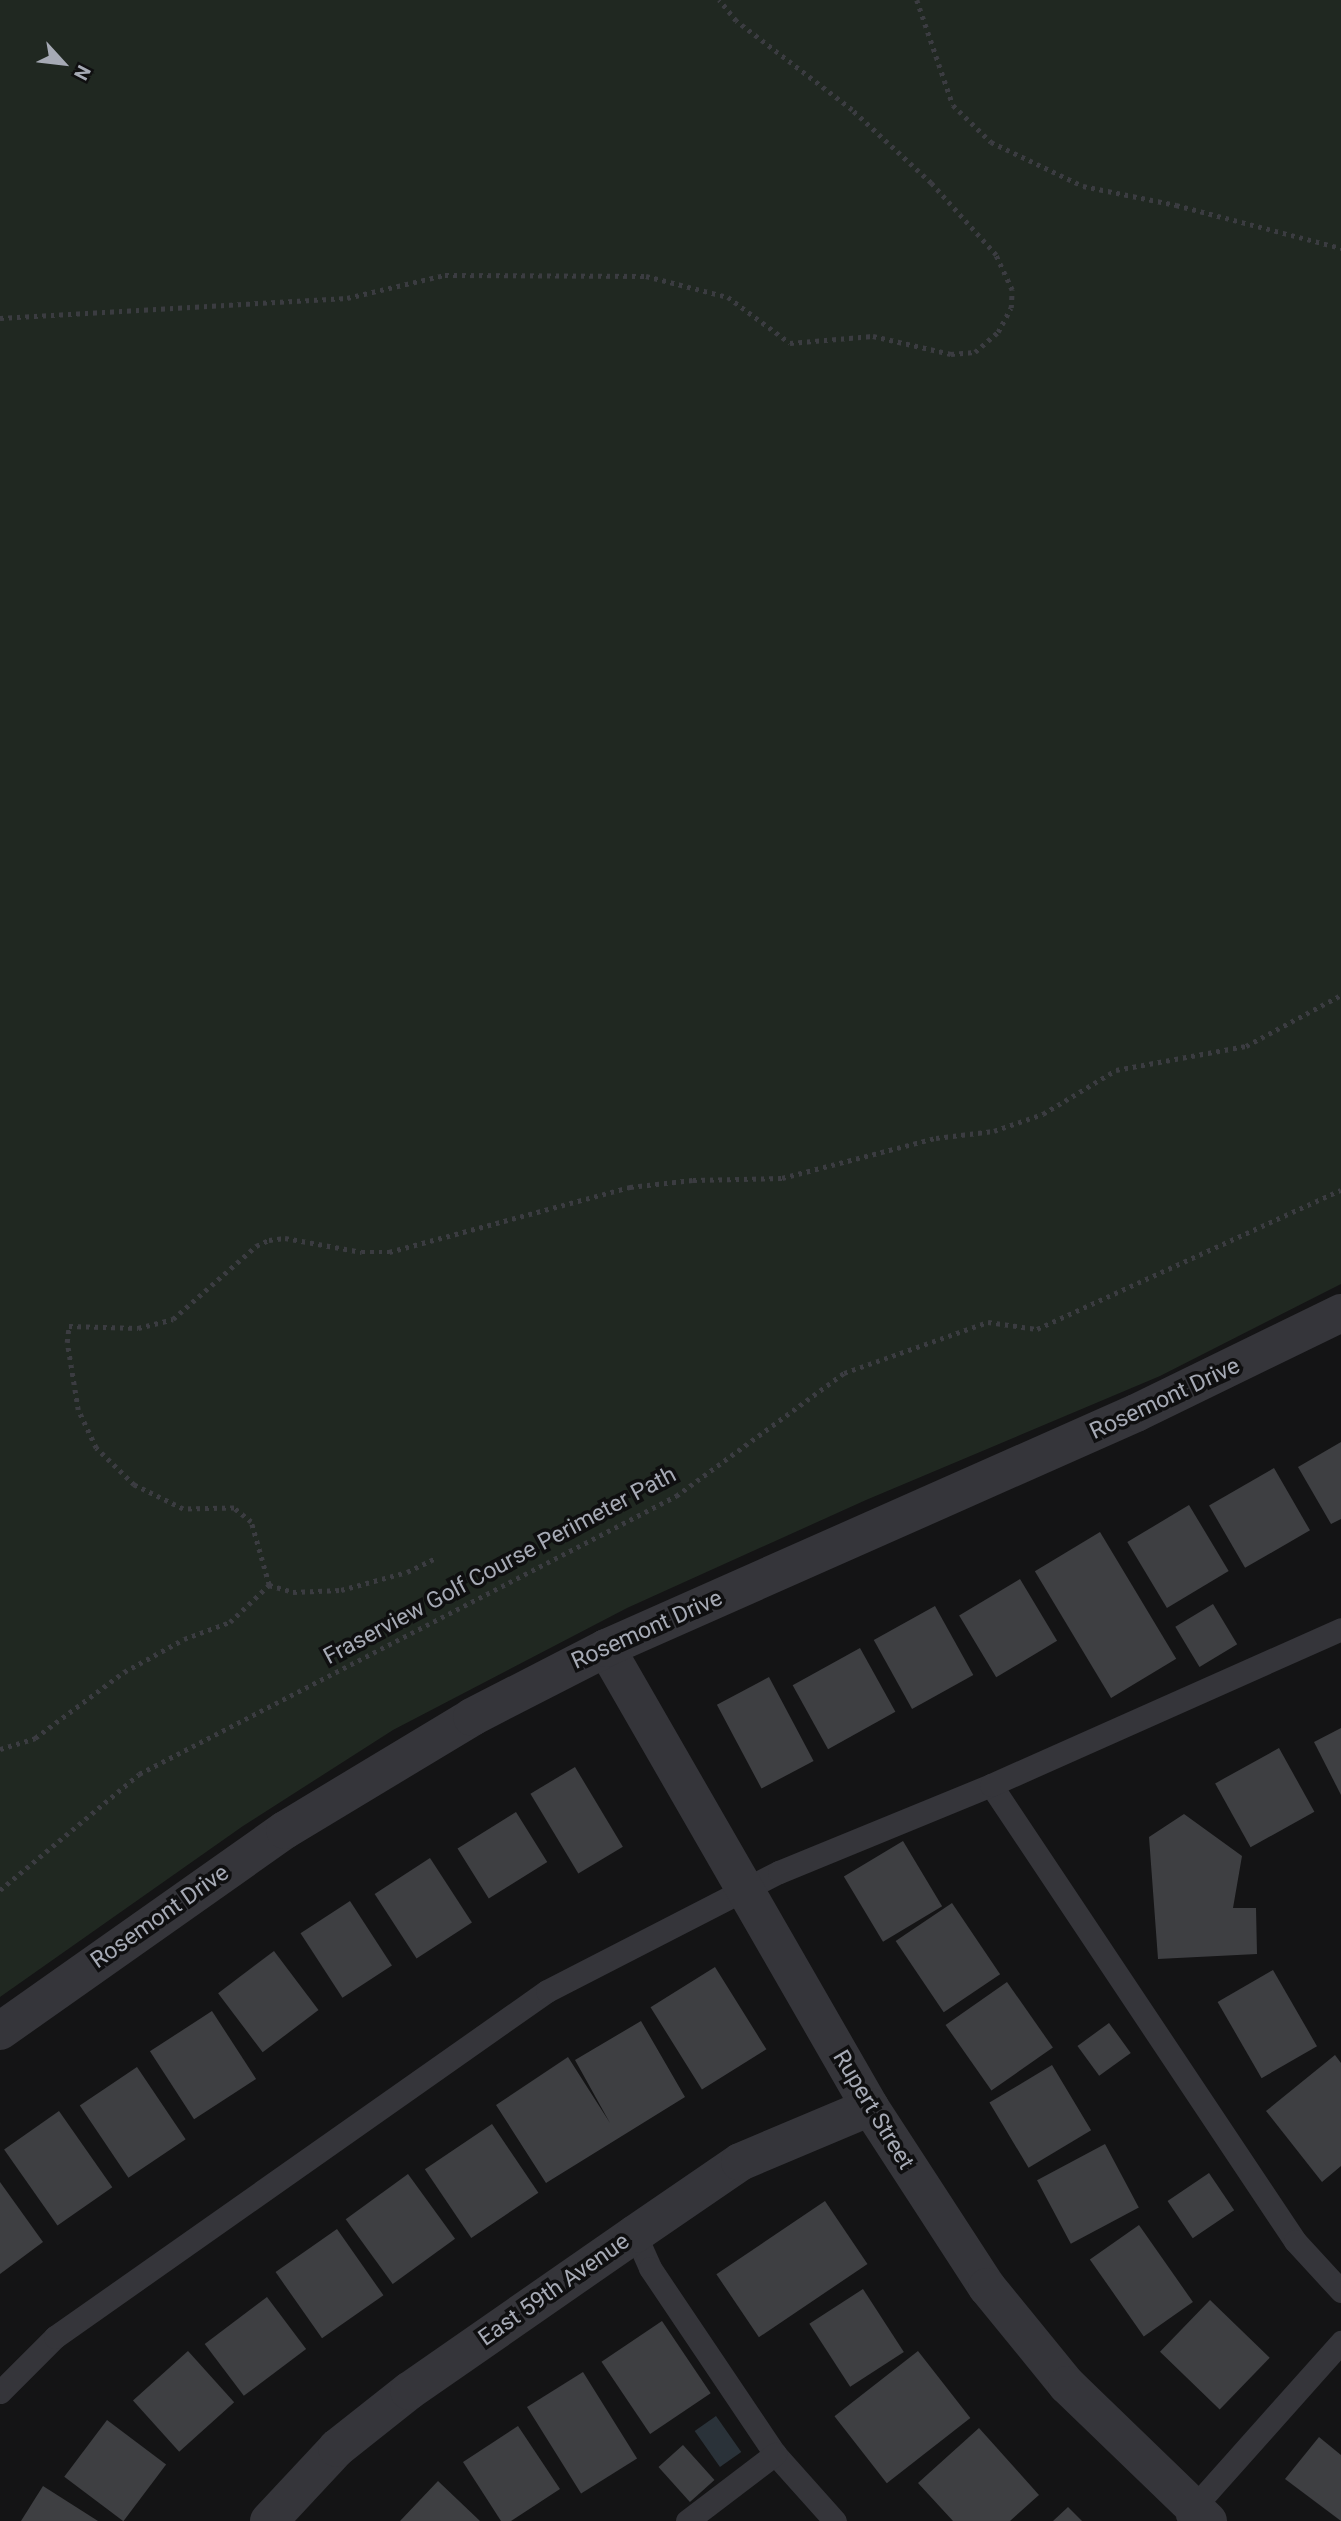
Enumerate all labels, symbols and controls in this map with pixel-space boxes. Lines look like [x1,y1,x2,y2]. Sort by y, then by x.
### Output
north arrow [28,28,98,98]
text: N [69,62,95,84]
street label: Rosemont Drive [1086,1352,1244,1446]
street label: Fraserview Golf Course Perimeter Path [319,1461,681,1671]
street label: Rosemont Drive [567,1584,727,1676]
street label: Rosemont Drive [86,1859,234,1975]
street label: Rupert Street [827,2045,919,2175]
street label: East 59th Avenue [473,2228,635,2352]

